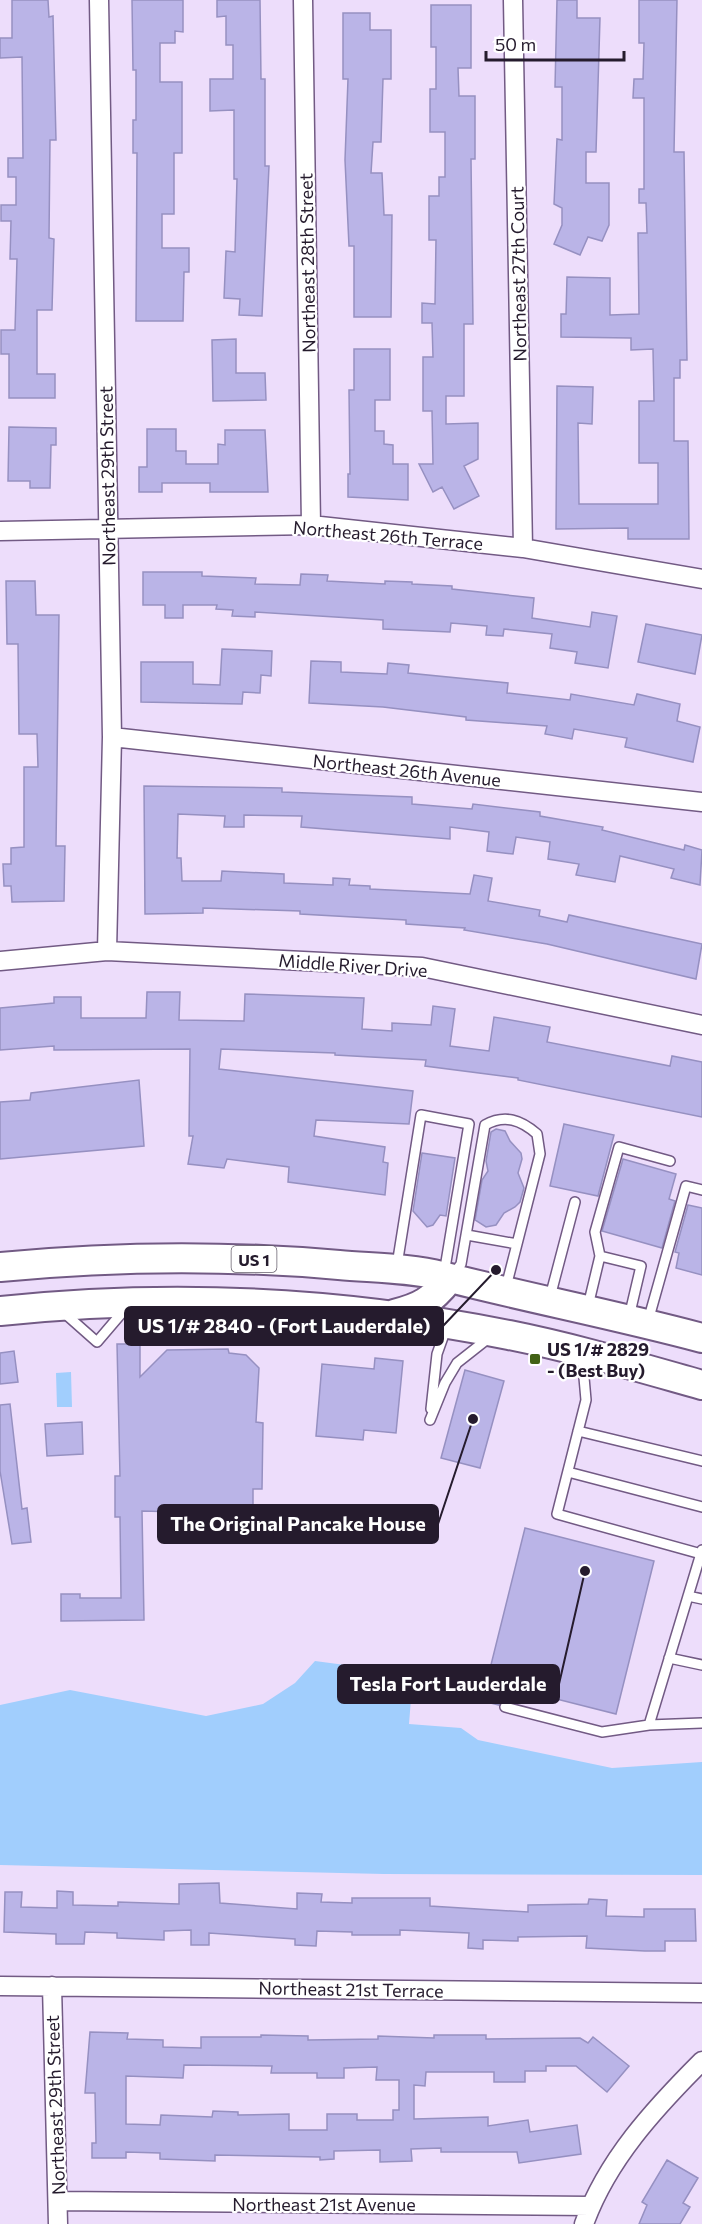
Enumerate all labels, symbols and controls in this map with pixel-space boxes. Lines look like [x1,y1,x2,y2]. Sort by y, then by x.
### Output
scale bar [486,24,624,62]
text: 50 m [495,33,536,55]
street label: Northeast 28th Street [294,173,320,353]
street label: Northeast 27th Court [505,186,531,362]
street label: Northeast 29th Street [94,386,120,566]
street label: Northeast 26th Terrace [292,516,484,554]
street label: Northeast 26th Avenue [312,749,502,791]
street label: Middle River Drive [278,949,428,981]
road number: US 1 [232,1246,276,1272]
callout: US 1/# 2840 - (Fort Lauderdale) [125,1307,443,1345]
text: US 1/# 2840 - (Fort Lauderdale) [137,1313,431,1337]
place label: US 1/# 2829 - (Best Buy) [547,1338,649,1381]
marker: US 1/# 2829 - (Best Buy) [528,1352,542,1366]
callout: The Original Pancake House [158,1505,438,1543]
text: The Original Pancake House [170,1511,426,1535]
callout: Tesla Fort Lauderdale [338,1665,559,1703]
text: Tesla Fort Lauderdale [350,1671,546,1695]
street label: Northeast 21st Terrace [258,1976,444,2002]
street label: Northeast 29th Street [41,2015,69,2195]
street label: Northeast 21st Avenue [232,2193,416,2215]

